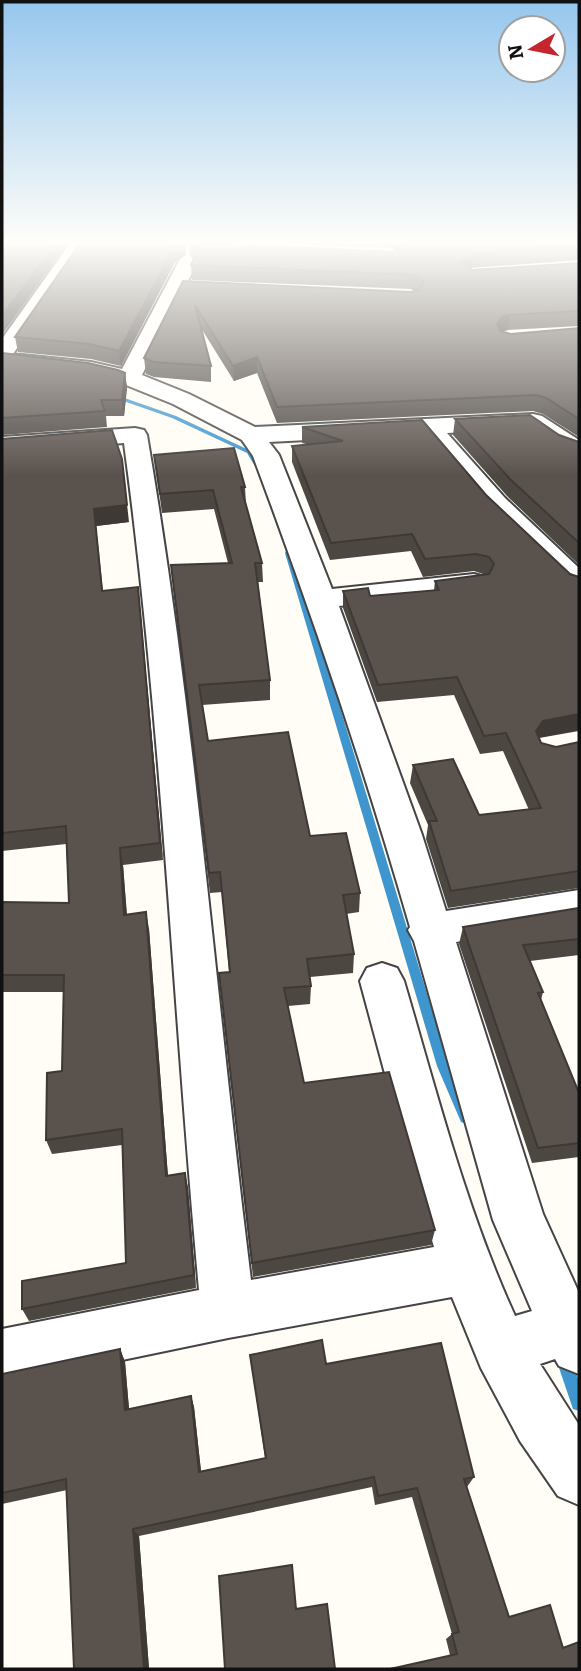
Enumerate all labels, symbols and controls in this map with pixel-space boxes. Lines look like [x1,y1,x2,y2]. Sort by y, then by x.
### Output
north arrow [497,14,567,84]
text: N [503,42,528,61]

